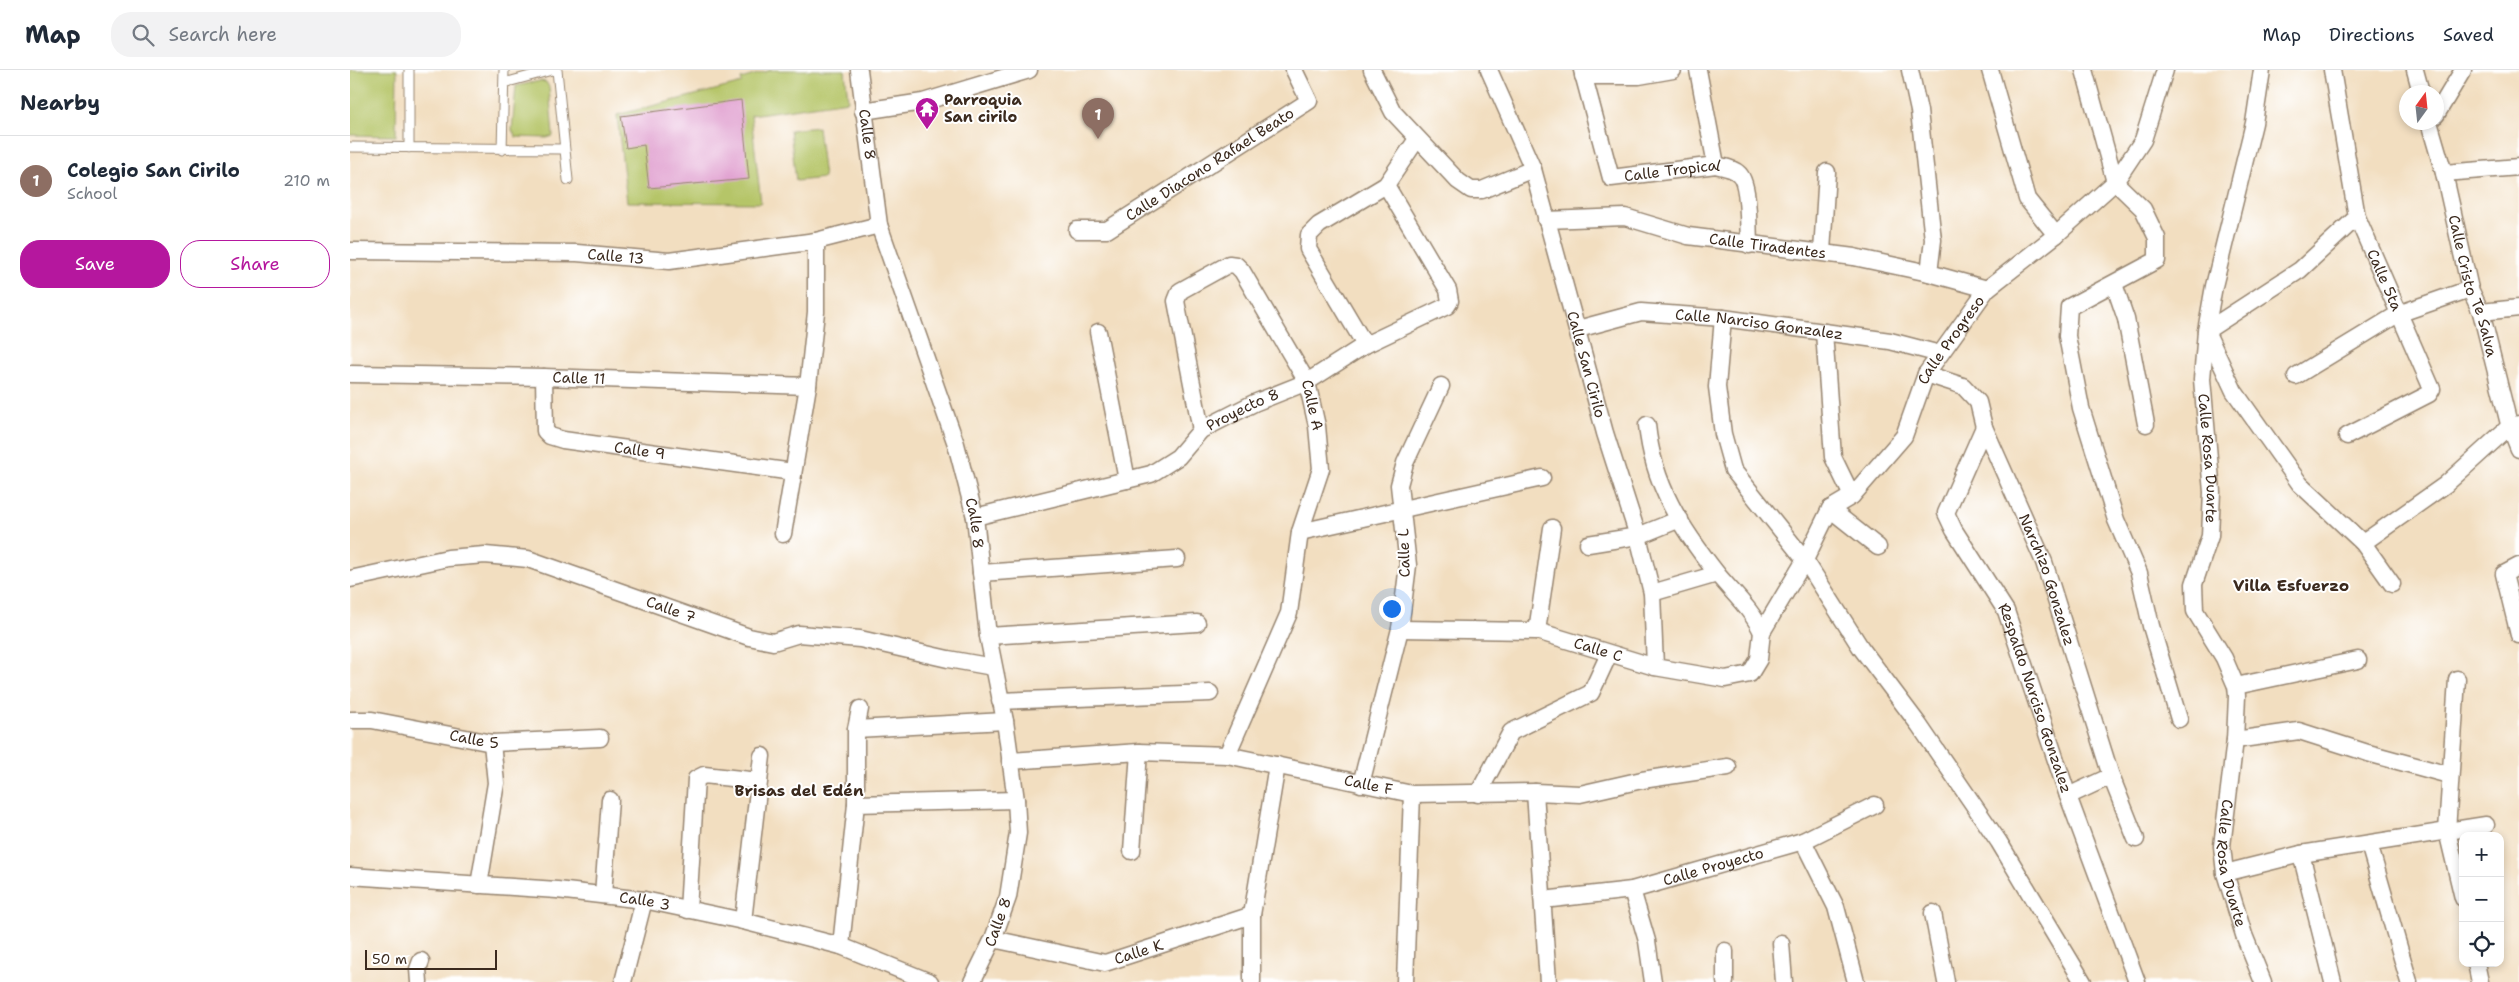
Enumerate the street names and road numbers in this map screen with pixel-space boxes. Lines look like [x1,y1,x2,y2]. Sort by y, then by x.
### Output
street label: Calle Diacono Rafael Beato [1122,103,1298,226]
street label: Calle 8 [854,108,881,161]
street label: Calle Tropical [1623,155,1724,186]
street label: Calle Cristo Te Salva [2444,213,2502,360]
street label: Calle Tiradentes [1708,229,1827,263]
street label: Calle 13 [587,244,645,269]
street label: Calle 5ta [2362,246,2407,315]
street label: Calle Progreso [1913,292,1989,387]
street label: Calle Narciso Gonzalez [1674,305,1844,344]
street label: Calle San Cirilo [1562,309,1610,420]
street label: Calle 11 [552,367,606,389]
street label: Calle A [1297,378,1328,433]
street label: Proyecto 8 [1203,384,1282,436]
street label: Calle Rosa Duarte [2193,393,2222,524]
street label: Calle 9 [613,437,666,464]
street label: Calle 8 [960,496,988,550]
street label: Narchizo Gonzalez [2014,511,2080,648]
street label: Calle L [1393,528,1415,578]
street label: Calle 7 [643,591,698,627]
street label: Respaldo Narciso Gonzalez [1993,599,2076,796]
street label: Calle C [1571,633,1625,667]
street label: Calle 5 [448,725,499,753]
street label: Calle F [1342,770,1395,800]
street label: Calle Rosa Duarte [2212,798,2251,929]
street label: Calle Proyecto [1661,843,1766,891]
street label: Calle 3 [618,887,672,915]
street label: Calle 8 [980,894,1016,950]
street label: Calle K [1112,935,1166,969]

